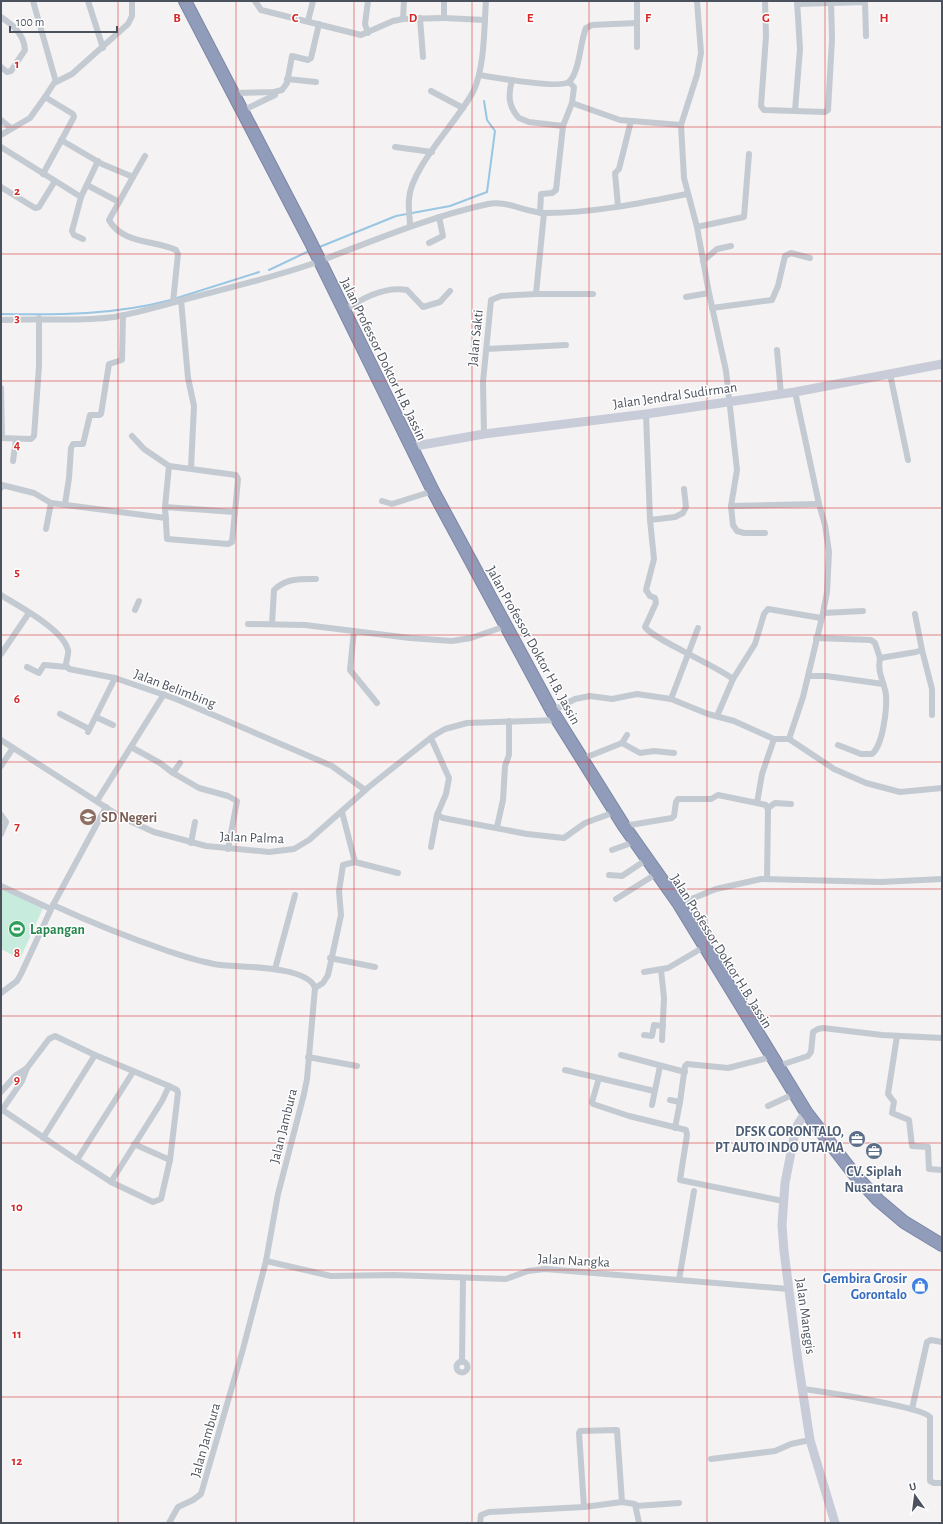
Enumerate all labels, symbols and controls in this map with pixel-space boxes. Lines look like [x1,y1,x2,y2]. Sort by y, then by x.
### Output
scale bar [10,8,117,34]
text: B [173,12,181,25]
text: C [292,12,299,25]
text: D [409,12,418,25]
text: E [527,12,534,25]
text: F [645,12,652,25]
text: G [762,12,770,25]
text: H [879,12,889,25]
text: 100 m [16,16,44,28]
text: 1 [15,58,19,71]
text: 2 [14,185,20,198]
street label: Jalan Professor Doktor H.B. Jassin [338,276,429,443]
street label: Jalan Sakti [466,309,486,367]
text: 3 [14,312,20,325]
street label: Jalan Jendral Sudirman [612,380,738,412]
text: 4 [14,439,21,452]
street label: Jalan Professor Doktor H.B. Jassin [484,564,583,727]
text: 5 [14,566,20,579]
street label: Jalan Belimbing [132,667,218,711]
text: 6 [14,693,20,706]
school or university icon: SD Negeri [78,807,98,827]
place label: SD Negeri [101,811,157,825]
text: 7 [14,820,20,833]
street label: Jalan Palma [220,830,285,846]
street label: Jalan Professor Doktor H.B. Jassin [668,872,774,1031]
sports icon: Lapangan [7,919,27,939]
place label: Lapangan [30,923,85,937]
text: 8 [14,947,20,960]
text: 9 [14,1074,20,1087]
street label: Jalan Jambura [268,1087,300,1165]
place label: DFSK GORONTALO, PT AUTO INDO UTAMA [715,1125,845,1155]
office icon: DFSK GORONTALO, PT AUTO INDO UTAMA [847,1129,867,1149]
office icon: CV. Siplah Nusantara [864,1141,884,1161]
place label: CV. Siplah Nusantara [844,1165,904,1195]
text: 10 [11,1201,23,1214]
street label: Jalan Nangka [538,1252,611,1270]
place label: Gembira Grosir Gorontalo [823,1272,907,1302]
shop icon: Gembira Grosir Gorontalo [910,1276,930,1296]
street label: Jalan Manggis [793,1277,817,1355]
text: 11 [12,1328,22,1341]
street label: Jalan Jambura [189,1401,223,1479]
text: 12 [12,1455,22,1468]
north arrow [895,1476,935,1516]
text: U [908,1481,917,1493]

